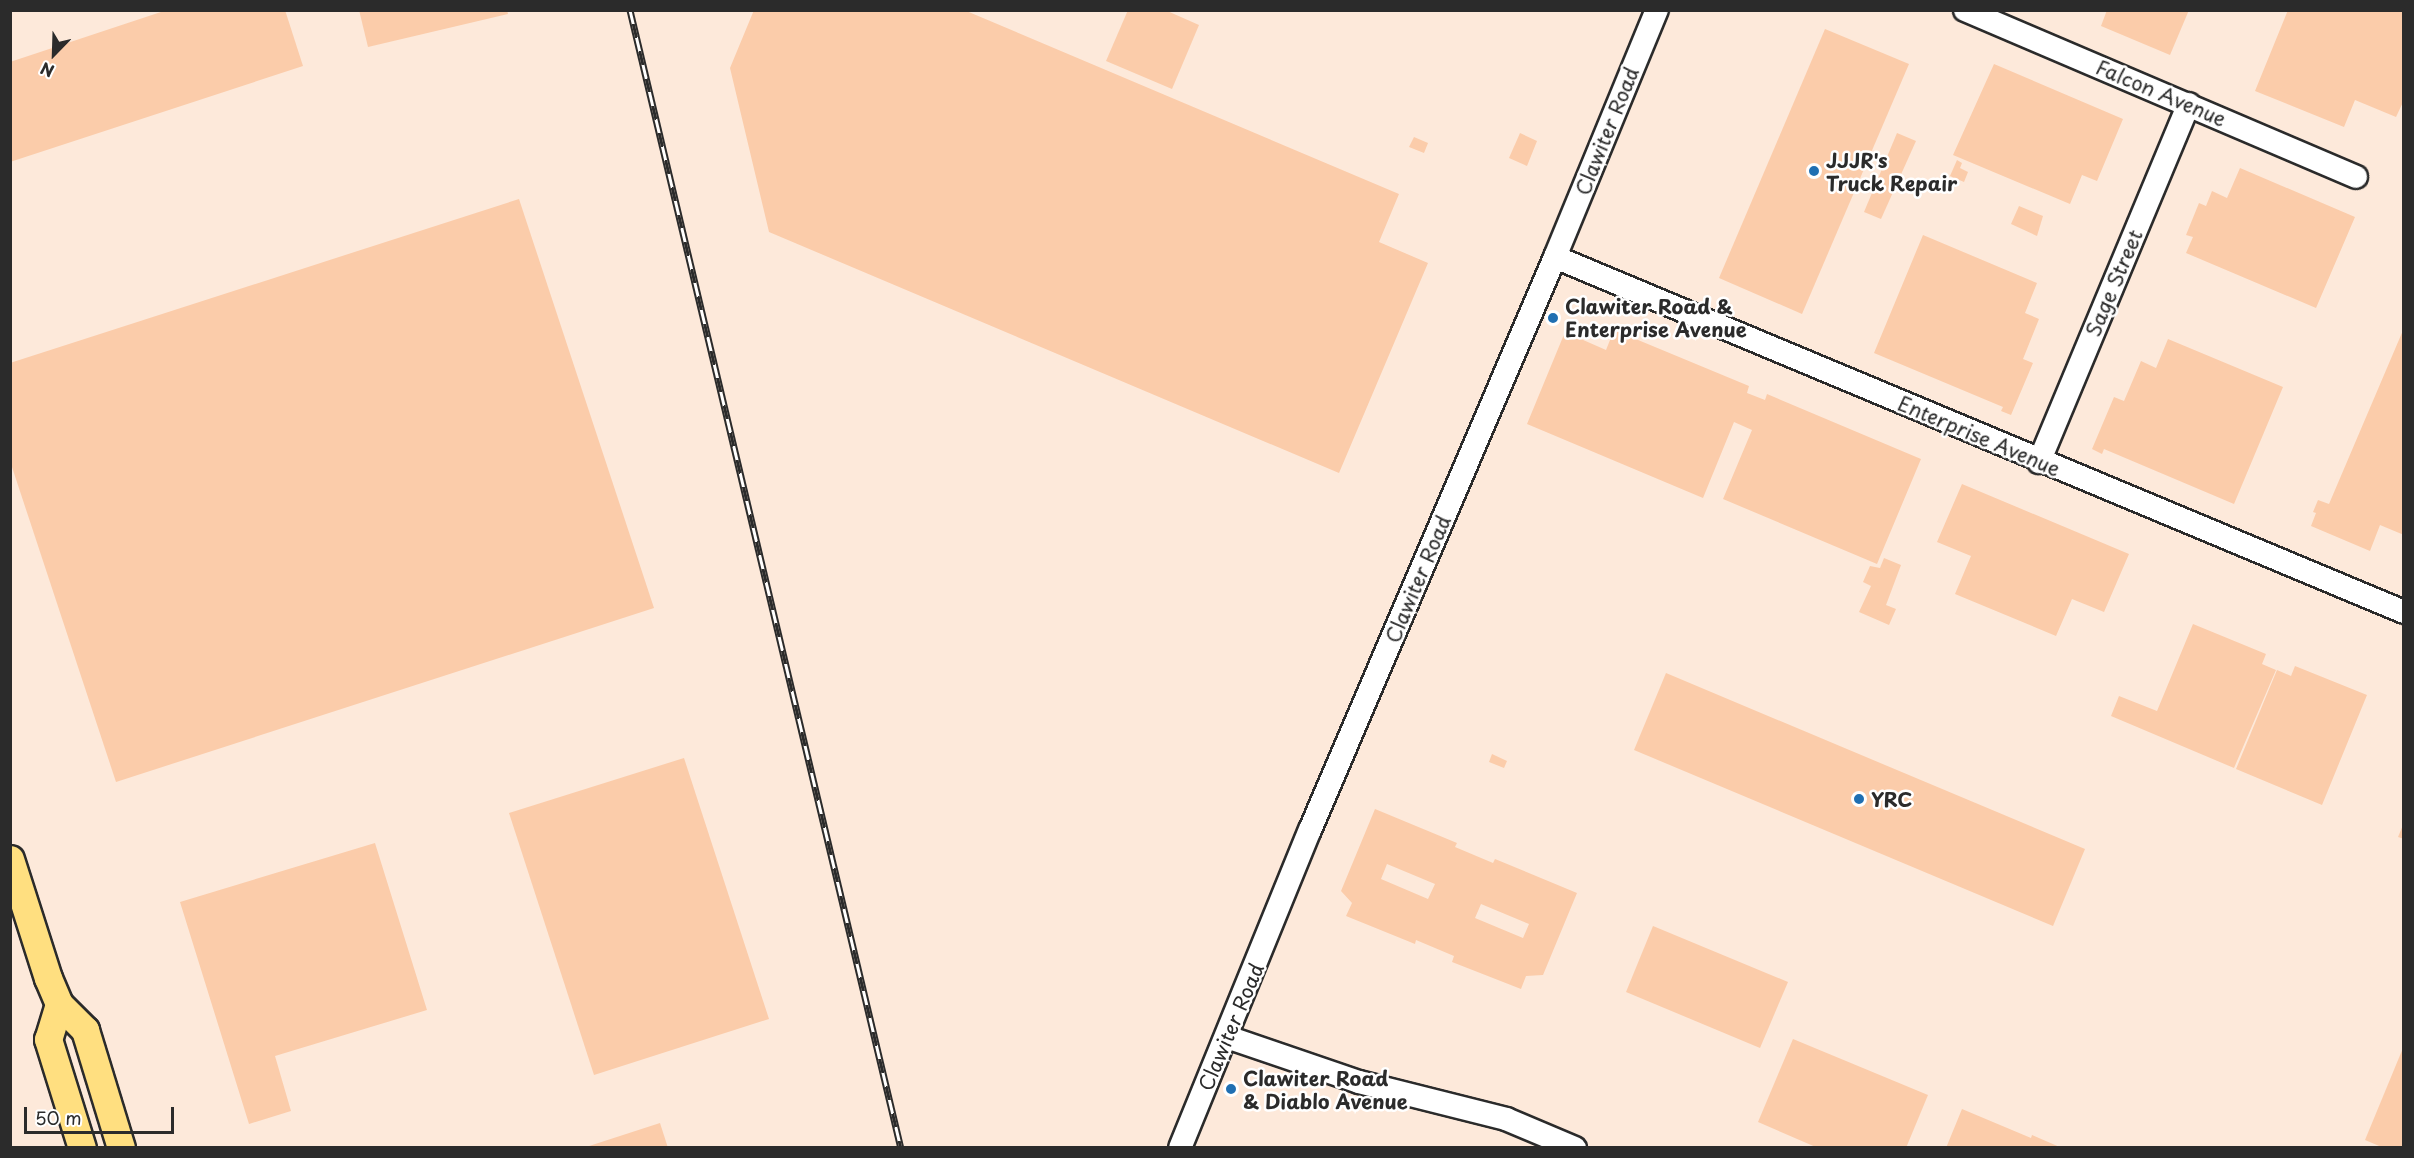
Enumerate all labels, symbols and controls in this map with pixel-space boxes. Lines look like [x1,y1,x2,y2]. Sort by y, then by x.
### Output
north arrow [24,24,84,84]
street label: Falcon Avenue [2093,55,2229,131]
text: N [36,57,57,84]
street label: Clawiter Road [1570,63,1644,199]
place label: JJJR's Truck Repair [1826,148,1956,195]
marker: JJJR's Truck Repair [1807,164,1821,178]
street label: Sage Street [2081,226,2147,340]
place label: Clawiter Road & Enterprise Avenue [1565,294,1747,341]
marker: Clawiter Road & Enterprise Avenue [1546,311,1560,325]
street label: Enterprise Avenue [1894,391,2064,481]
street label: Clawiter Road [1380,512,1456,646]
place label: YRC [1871,787,1912,811]
marker: YRC [1852,792,1866,806]
street label: Clawiter Road [1193,960,1269,1094]
place label: Clawiter Road & Diablo Avenue [1243,1066,1408,1113]
marker: Clawiter Road & Diablo Avenue [1224,1082,1238,1096]
scale bar [27,1095,177,1133]
text: 50 m [35,1104,82,1131]

